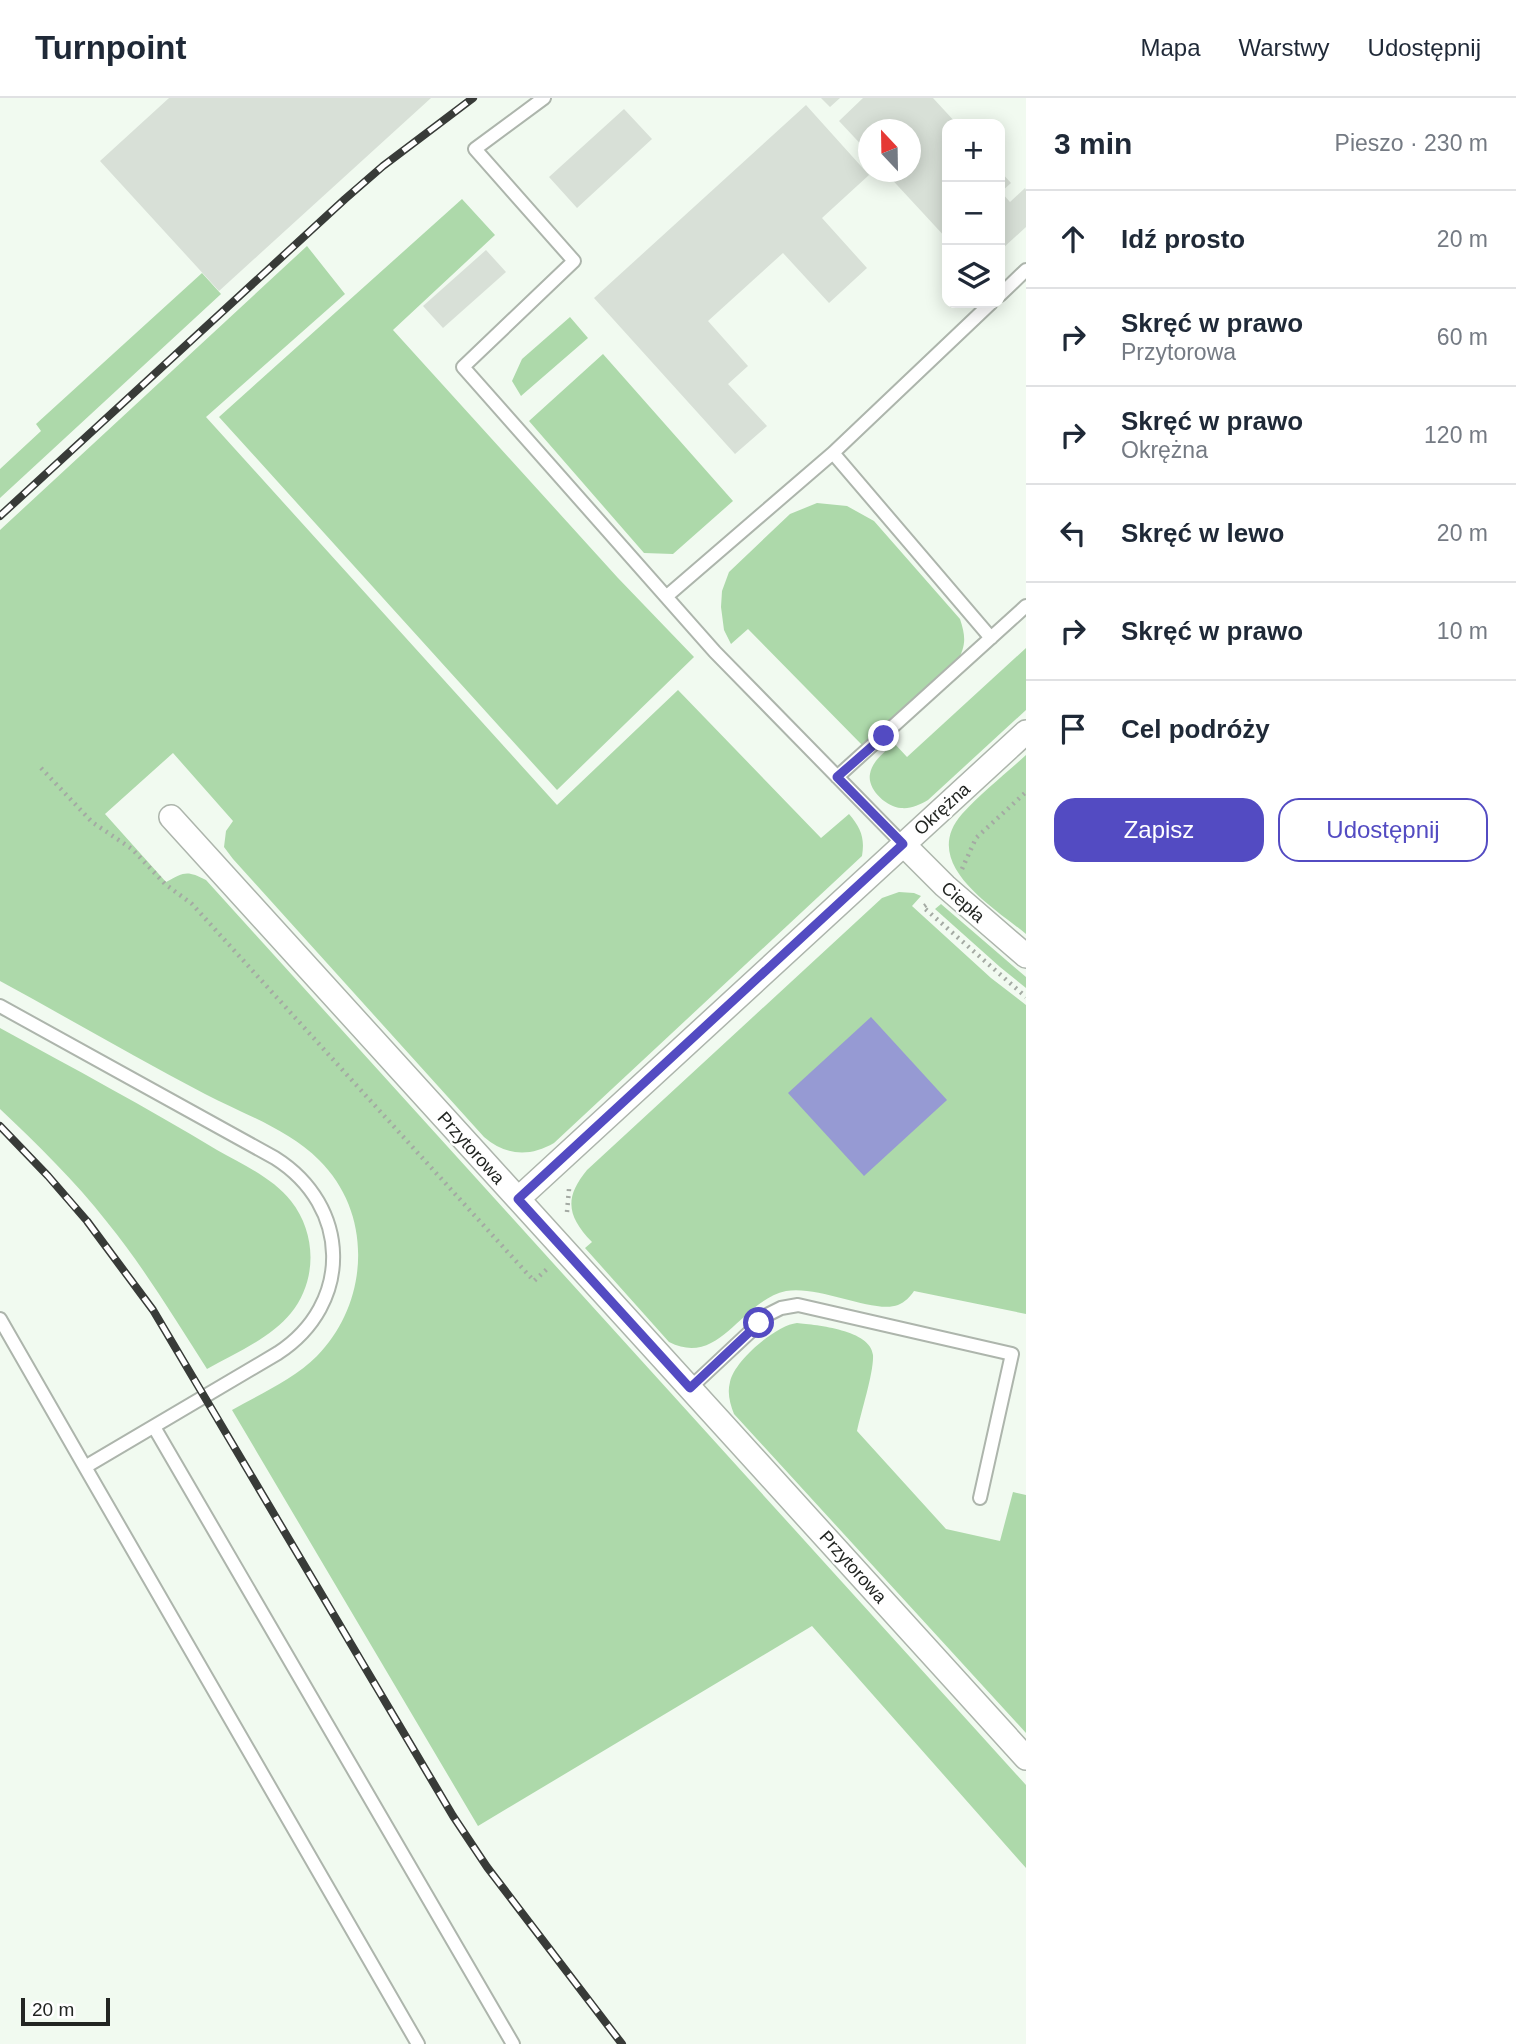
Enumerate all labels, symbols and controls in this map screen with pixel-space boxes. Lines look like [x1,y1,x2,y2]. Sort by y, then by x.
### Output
text: Turnpoint [35,29,187,66]
text: Mapa [1140,34,1200,61]
text: Warstwy [1238,34,1330,61]
text: Udostępnij [1368,34,1481,61]
north arrow [858,119,921,182]
map controls [942,119,1005,308]
button: + [942,119,1005,182]
text: 3 min [1054,127,1132,160]
text: Pieszo · 230 m [1335,130,1488,156]
button: − [942,182,1005,245]
icon: ahead [1054,220,1092,258]
text: Idź prosto [1121,224,1245,254]
text: 20 m [1437,226,1488,252]
button: layers [942,245,1005,308]
text: Skręć w prawo [1121,308,1303,338]
icon: right [1054,318,1092,356]
text: 60 m [1437,324,1488,350]
text: Przytorowa [1121,339,1236,365]
text: Skręć w prawo [1121,406,1303,436]
icon: right [1054,416,1092,454]
text: 120 m [1424,422,1488,448]
text: Okrężna [1121,437,1208,463]
icon: left [1054,514,1092,552]
text: Skręć w lewo [1121,518,1284,548]
text: 20 m [1437,520,1488,546]
icon: right [1054,612,1092,650]
text: Skręć w prawo [1121,616,1303,646]
text: 10 m [1437,618,1488,644]
icon: arrive [1054,710,1092,748]
text: Cel podróży [1121,714,1270,744]
route end [868,720,899,751]
street label: Okrężna [910,778,975,839]
button: Zapisz [1054,798,1264,862]
button: Udostępnij [1278,798,1488,862]
street label: Ciepła [937,877,989,927]
street label: Przytorowa [433,1108,509,1189]
route start [743,1307,774,1338]
street label: Przytorowa [815,1527,891,1608]
scale bar [21,1995,110,2027]
text: 20 m [32,1999,74,2020]

